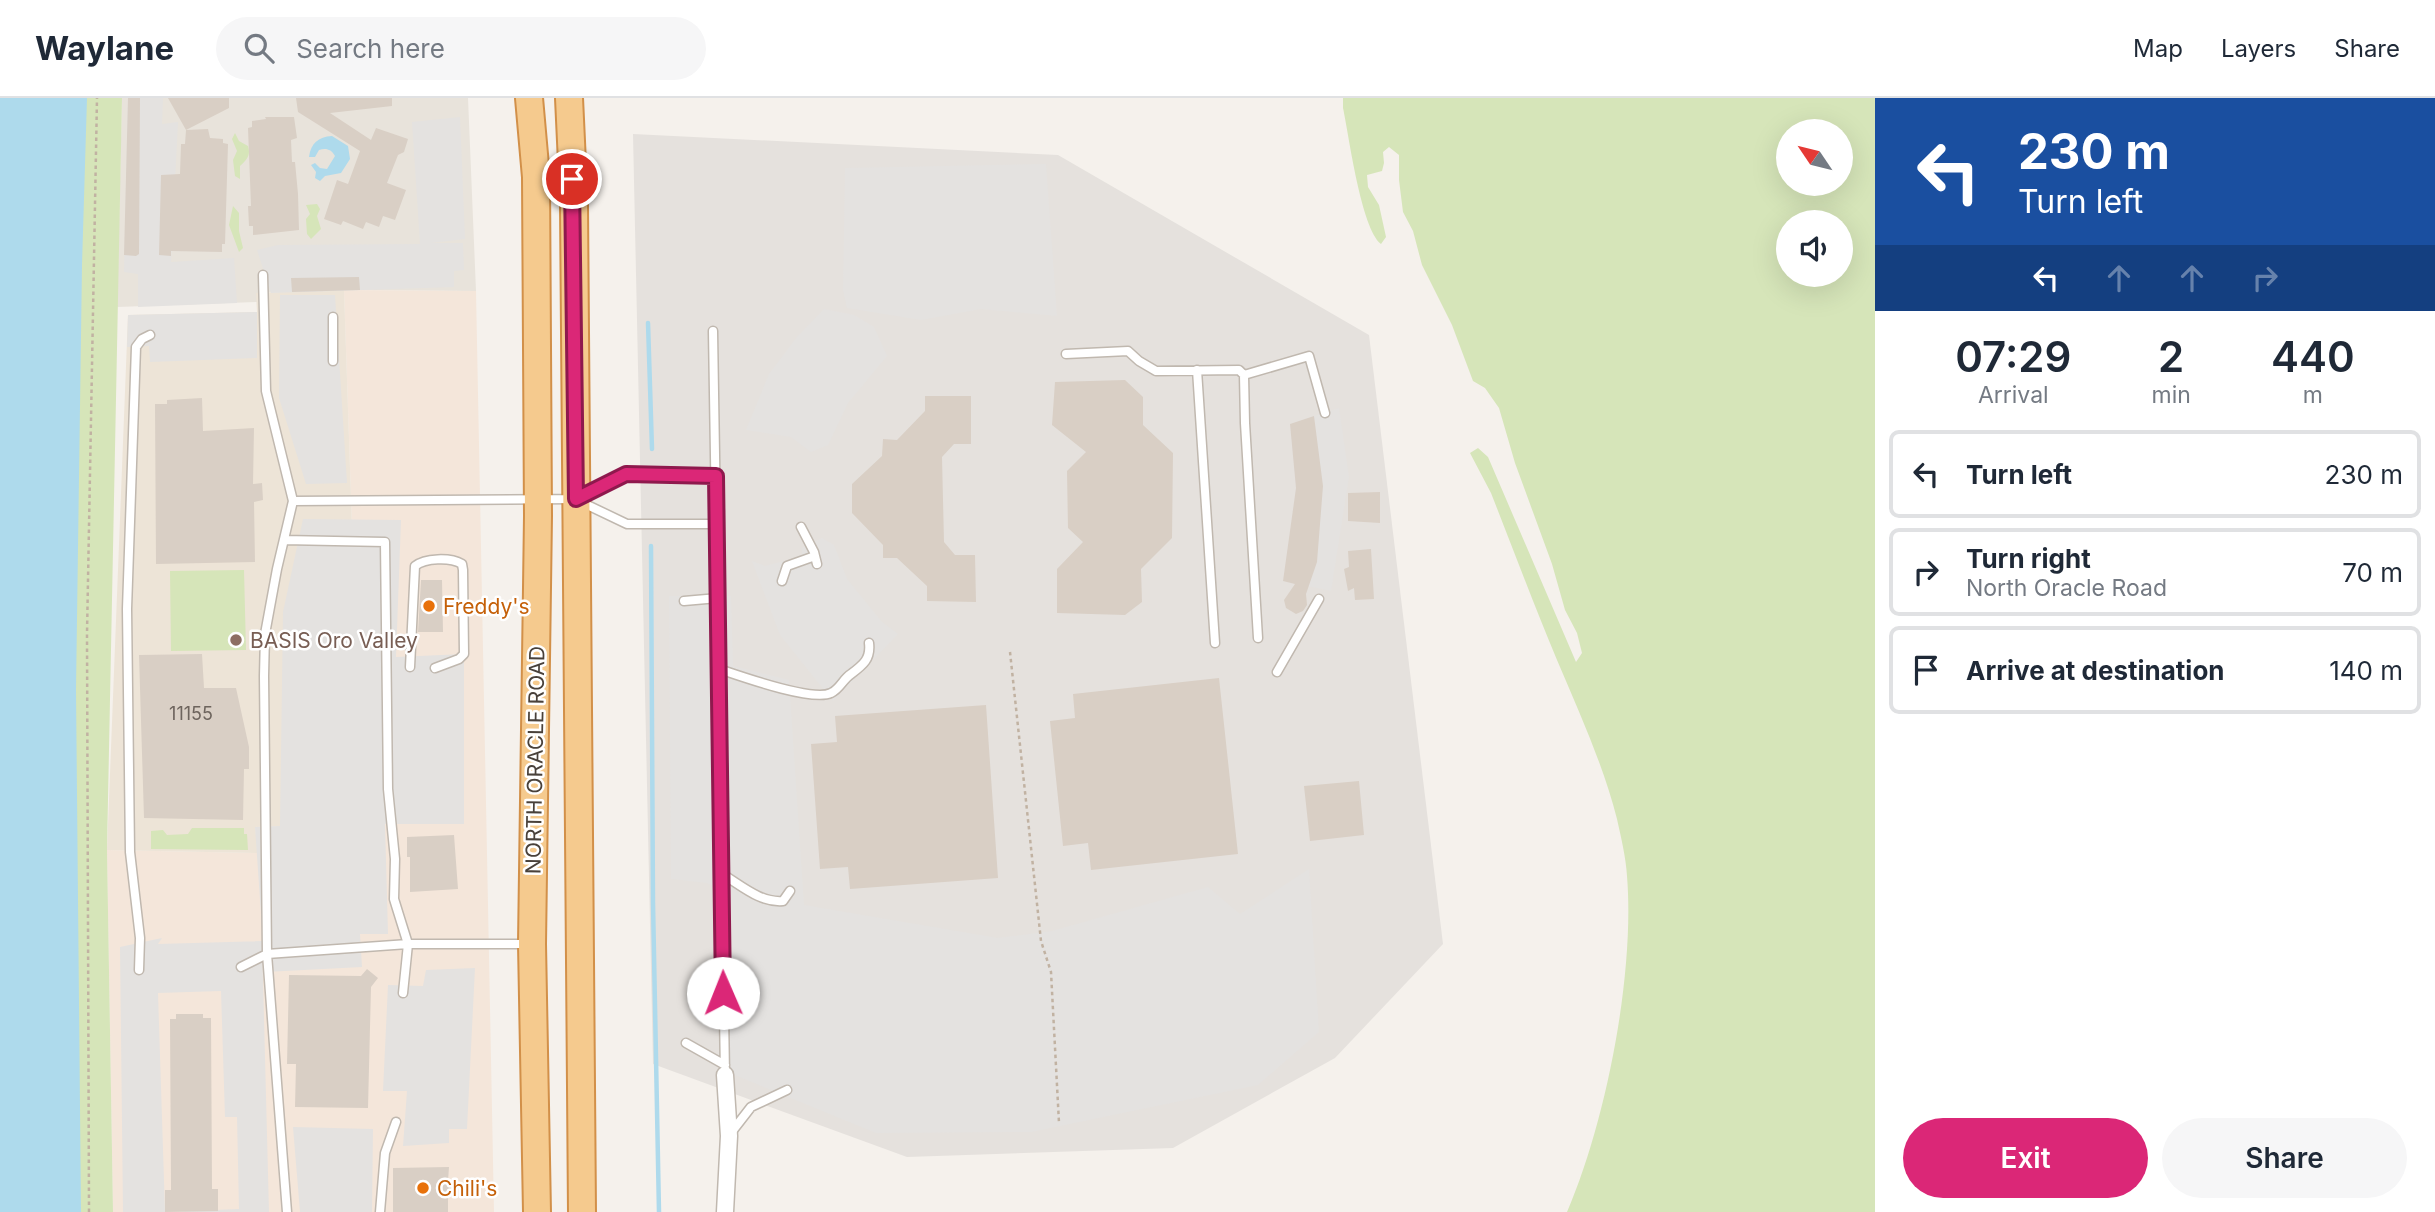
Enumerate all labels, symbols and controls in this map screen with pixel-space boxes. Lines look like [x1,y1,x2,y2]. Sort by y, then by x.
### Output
search box [216,17,706,80]
text: Waylane [35,28,174,68]
icon: search [240,29,278,67]
text: Search here [296,33,445,64]
text: Map [2133,34,2183,63]
text: Layers [2221,34,2296,63]
text: Share [2334,34,2400,63]
north arrow [1776,119,1853,196]
map controls [1776,119,1853,287]
text: 230 m [2018,122,2170,181]
icon: left [1903,126,1994,217]
pin [542,149,602,209]
icon: arrive [553,160,591,198]
text: Turn left [2018,182,2143,221]
button: sound [1776,210,1853,287]
icon: left [2027,259,2065,297]
icon: ahead [2100,259,2138,297]
icon: ahead [2173,259,2211,297]
icon: right [2246,259,2284,297]
text: 07:29 [1955,331,2071,382]
text: 2 [2158,331,2184,382]
text: 440 [2271,331,2355,382]
text: Arrival [1978,381,2049,409]
text: min [2152,381,2191,409]
text: m [2303,381,2323,409]
icon: left [1907,455,1945,493]
text: Turn left [1966,459,2072,490]
text: 230 m [2325,459,2403,490]
text: Turn right [1966,543,2091,574]
icon: right [1907,553,1945,591]
text: 70 m [2342,557,2403,588]
text: North Oracle Road [1966,574,2167,602]
place label: Freddy's [443,594,530,619]
marker: Freddy's [421,598,437,614]
place label: BASIS Oro Valley [250,628,418,653]
marker: BASIS Oro Valley [228,632,244,648]
street label: NORTH ORACLE ROAD [521,646,549,874]
icon: arrive [1907,651,1945,689]
text: Arrive at destination [1966,655,2225,686]
text: 140 m [2329,655,2403,686]
house number: 11155 [169,703,213,724]
position arrow [686,956,760,1030]
button: Exit [1903,1118,2148,1198]
button: Share [2162,1118,2407,1198]
place label: Chili's [437,1176,497,1201]
marker: Chili's [415,1180,431,1196]

